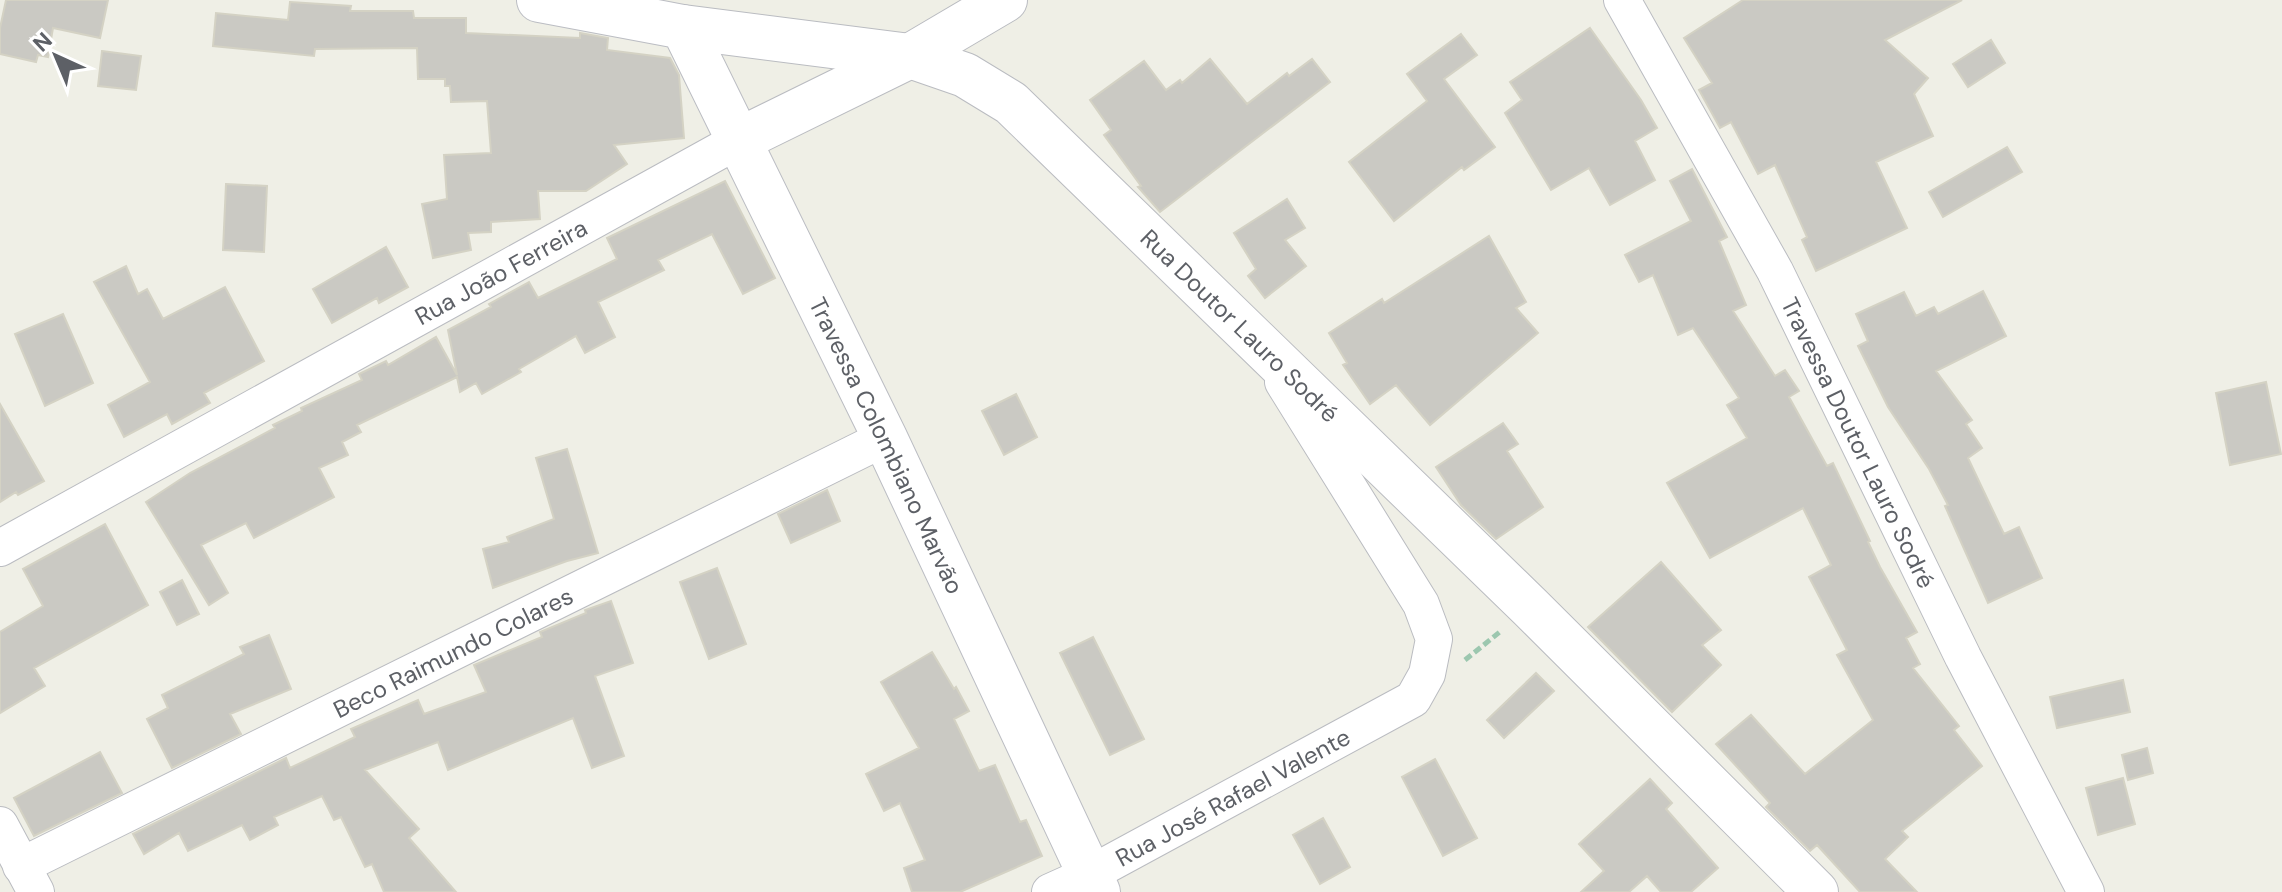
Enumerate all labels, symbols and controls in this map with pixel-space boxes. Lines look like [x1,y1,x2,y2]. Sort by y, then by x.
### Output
north arrow [16,16,96,96]
text: N [27,26,58,58]
street label: Rua João Ferreira [409,212,592,332]
street label: Rua Doutor Lauro Sodré [1134,222,1346,429]
street label: Travessa Colombiano Marvão [803,292,971,599]
street label: Travessa Doutor Lauro Sodré [1775,292,1943,593]
street label: Beco Raimundo Colares [328,580,578,724]
street label: Rua José Rafael Valente [1110,721,1355,873]

